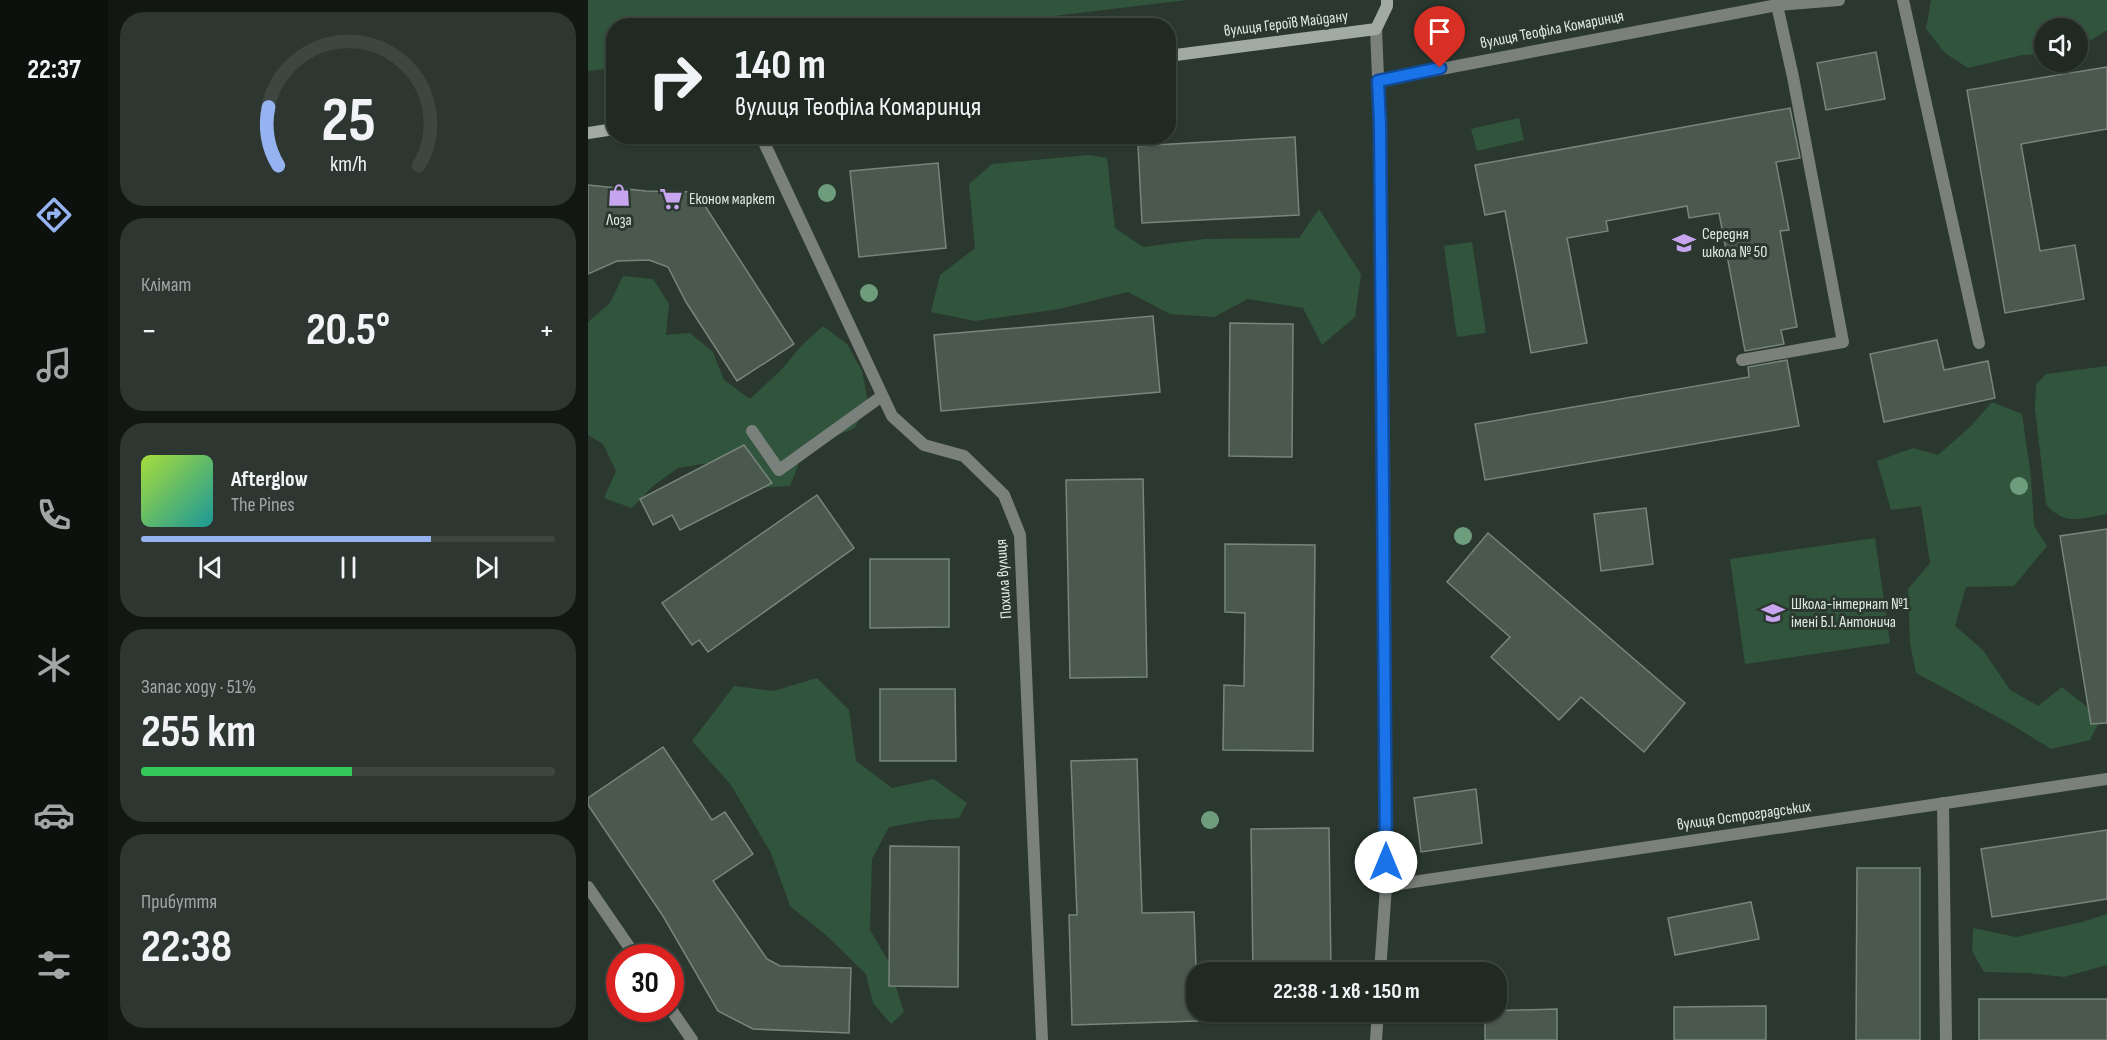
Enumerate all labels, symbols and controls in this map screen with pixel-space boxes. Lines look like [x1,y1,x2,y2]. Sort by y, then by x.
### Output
pin [1414,6,1465,68]
street label: вулиця Героїв Майдану [1223,7,1349,41]
street label: вулиця Теофіла Комаринця [1479,7,1625,53]
icon: arrive [1423,15,1456,48]
map controls [2034,18,2088,72]
button: sound [2034,18,2088,72]
text: 140 m [735,40,826,91]
icon: right [636,42,714,120]
text: 22:37 [27,54,81,86]
text: 25 [321,84,375,159]
text: вулиця Теофіла Комаринця [735,91,981,123]
text: km/h [329,152,367,177]
shop icon: Лоза [606,182,632,208]
supermarket icon: Економ маркет [658,186,684,212]
place label: Економ маркет [689,190,775,209]
icon: directions [33,194,75,236]
place label: Лоза [605,211,632,230]
place label: Середня школа № 50 [1702,225,1767,262]
school or university icon: Середня школа № 50 [1671,230,1697,256]
text: Клімат [141,273,191,297]
text: 20.5° [306,303,390,358]
text: − [141,311,157,351]
text: + [539,311,555,351]
icon: music [33,344,75,386]
text: Afterglow [231,466,308,493]
text: The Pines [231,493,295,517]
icon: phone [33,494,75,536]
street label: Похила вулиця [992,539,1016,619]
icon: previous [194,551,227,584]
icon: pause [332,551,365,584]
icon: next [470,551,503,584]
place label: Школа-інтернат №1 імені Б.І. Антонича [1791,595,1909,632]
school or university icon: Школа-інтернат №1 імені Б.І. Антонича [1760,600,1786,626]
icon: climate [33,644,75,686]
text: Запас ходу · 51% [141,675,256,699]
text: 255 km [141,705,256,760]
icon: car [33,794,75,836]
street label: вулиця Остроградських [1676,797,1812,835]
position arrow [1354,830,1418,894]
text: Прибуття [141,890,217,914]
text: 22:38 [141,920,232,975]
icon: filters [33,944,75,986]
speed limit sign: 30 [606,944,684,1022]
text: 22:38 · 1 хв · 150 m [1273,978,1420,1005]

